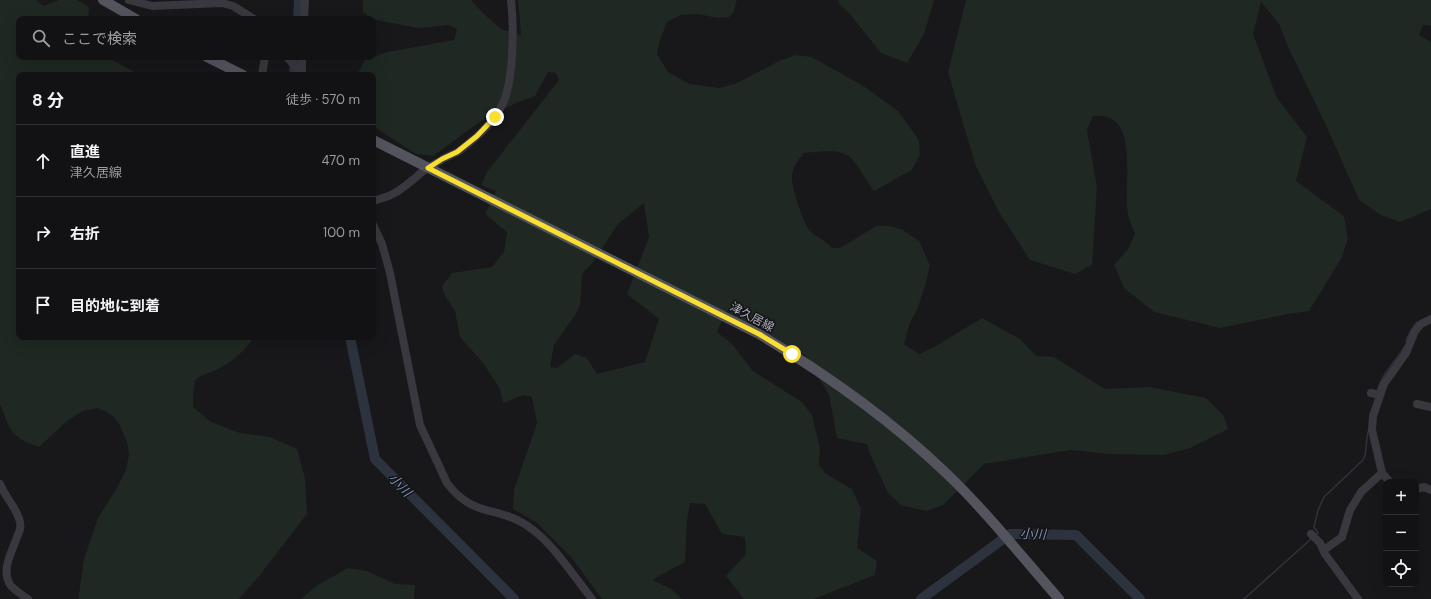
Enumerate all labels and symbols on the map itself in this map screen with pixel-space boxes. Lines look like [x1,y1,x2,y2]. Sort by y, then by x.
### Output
route end [486,108,504,126]
street label: 津久居線 [727,299,777,335]
route start [783,345,801,363]
water label: 小川 [385,470,417,502]
water label: 小川 [1020,525,1048,543]

